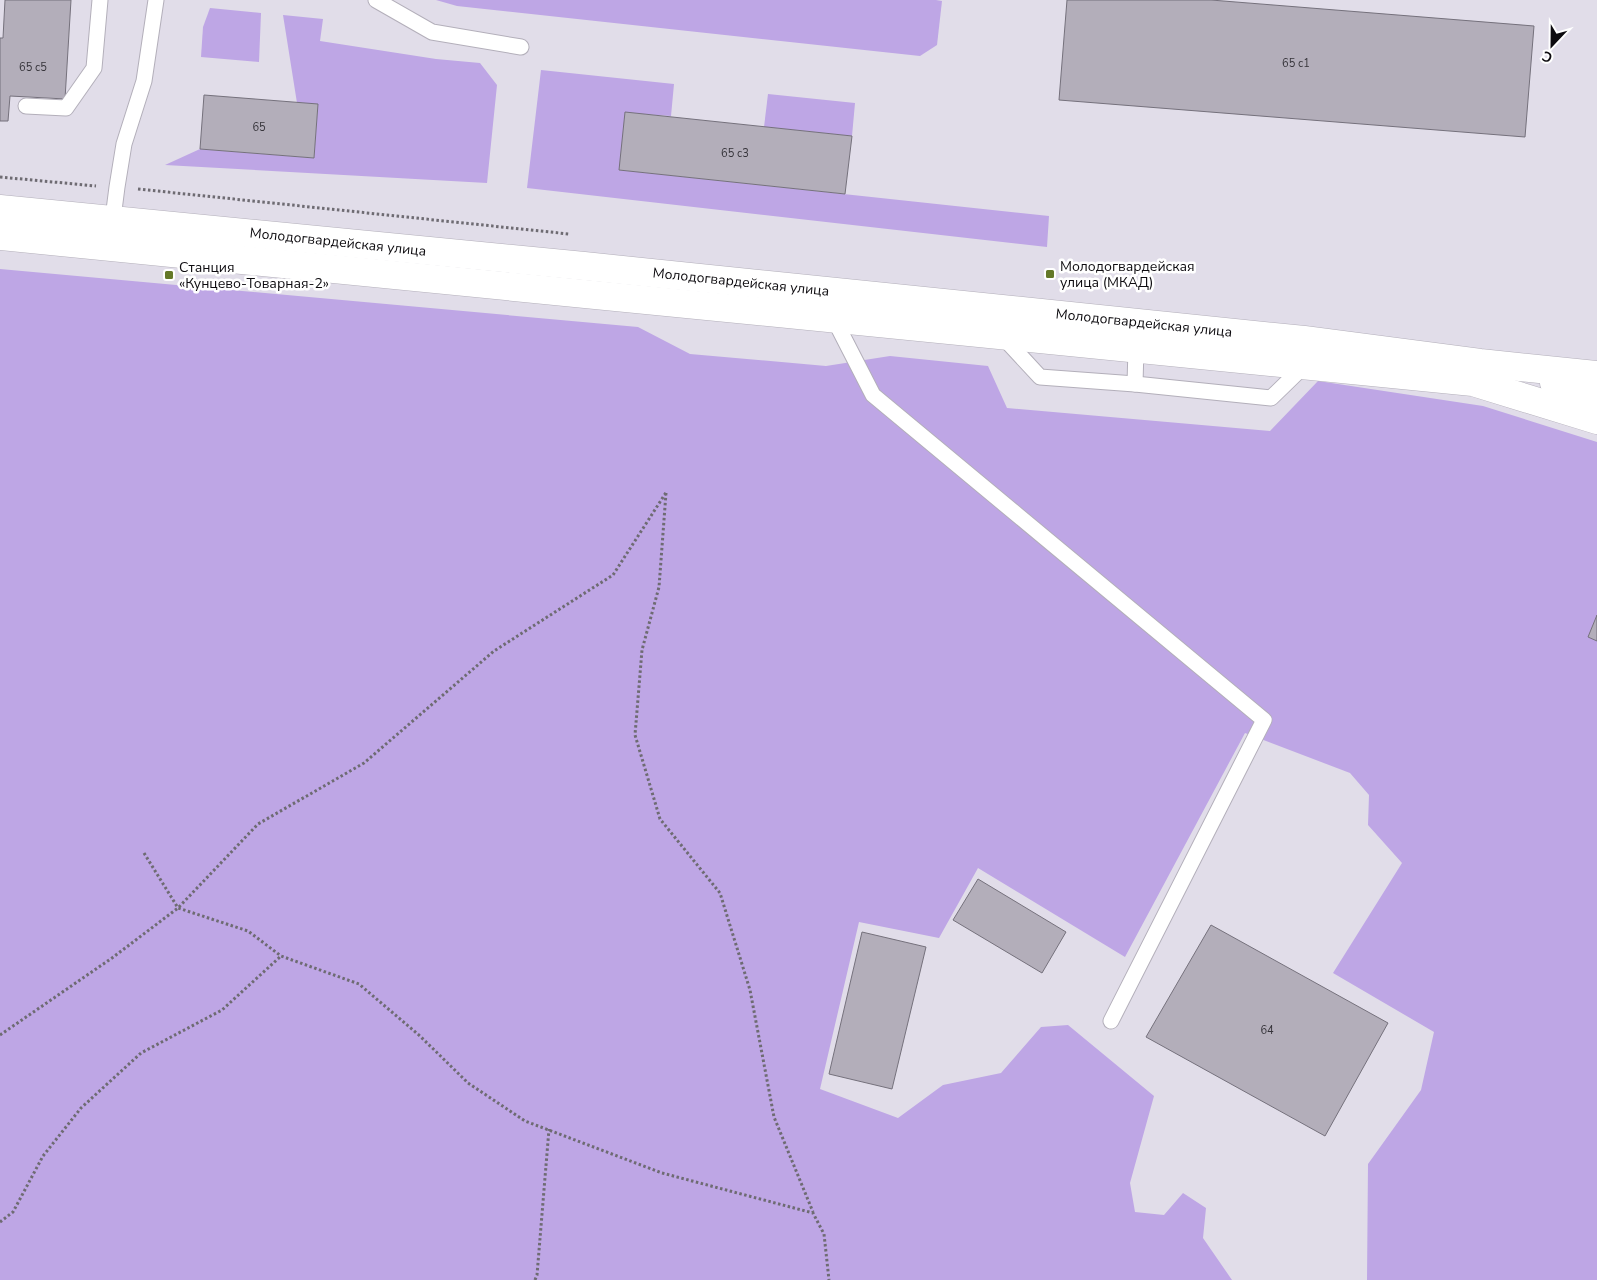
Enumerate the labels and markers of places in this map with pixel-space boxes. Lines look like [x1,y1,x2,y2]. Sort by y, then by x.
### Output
place label: Молодогвардейская улица (МКАД) [1060,257,1195,292]
place label: Станция «Кунцево-Товарная-2» [179,258,329,293]
marker: Молодогвардейская улица (МКАД) [1044,268,1056,280]
marker: Станция «Кунцево-Товарная-2» [163,269,175,281]

